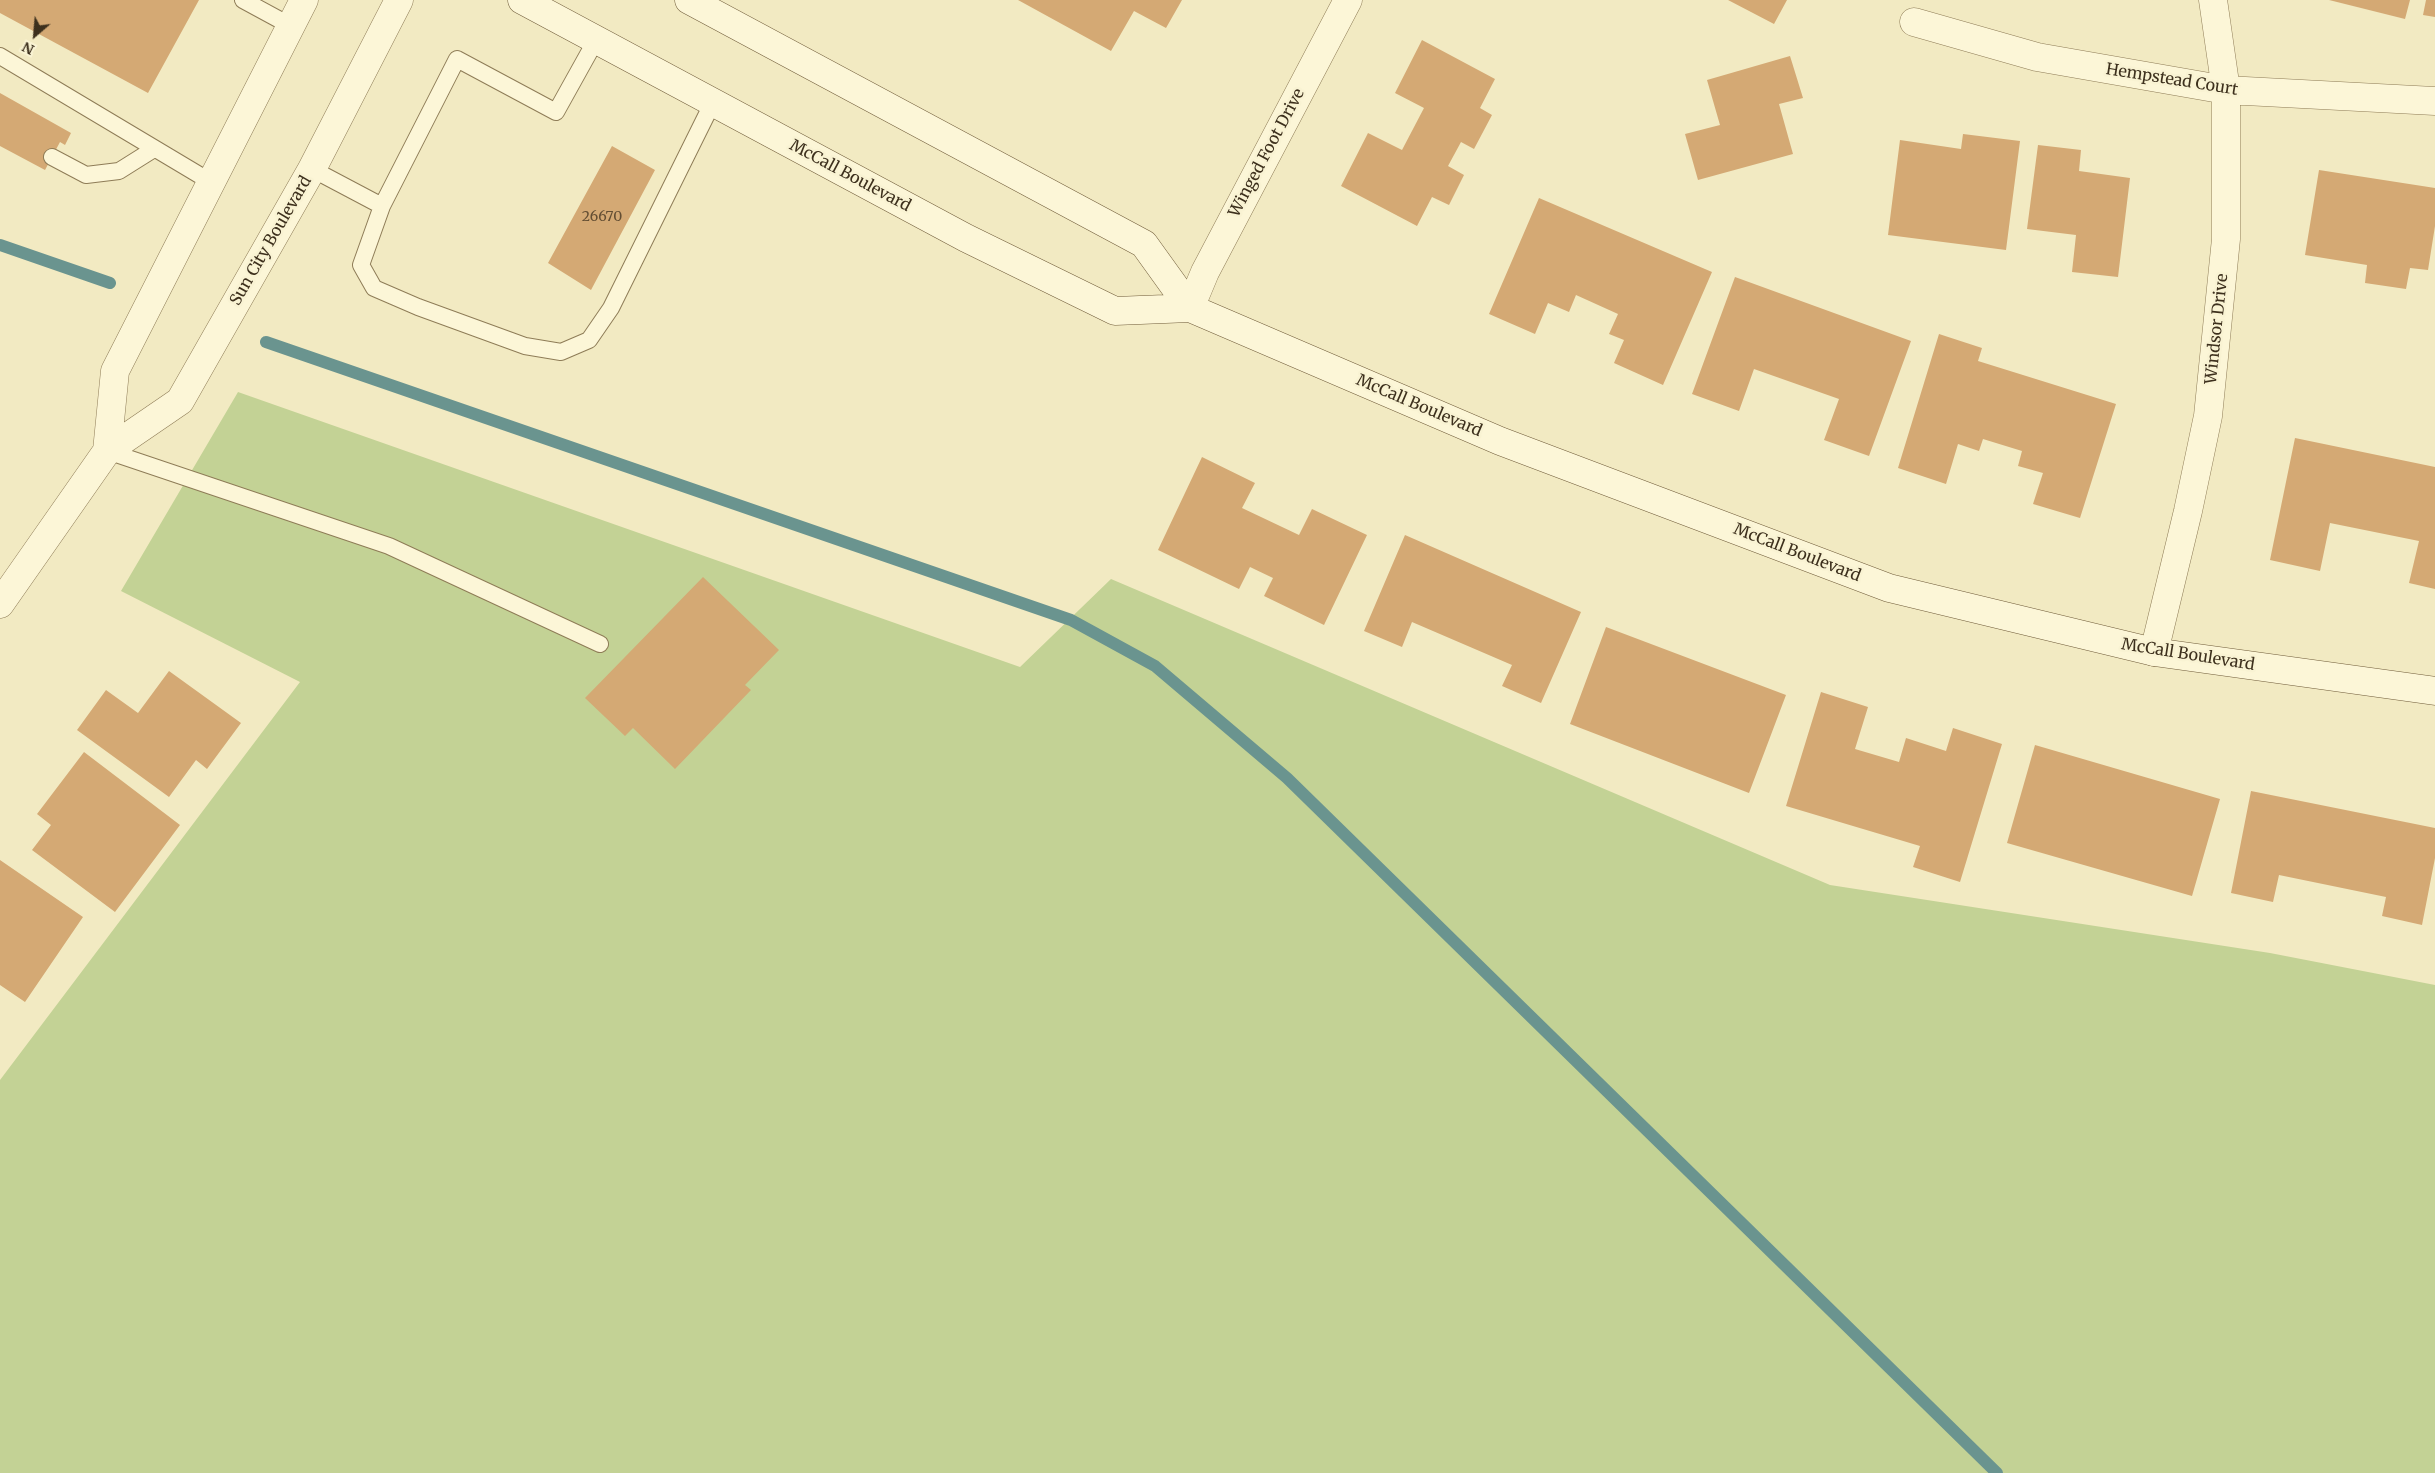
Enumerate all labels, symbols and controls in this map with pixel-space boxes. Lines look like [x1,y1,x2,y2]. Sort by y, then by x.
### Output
north arrow [10,10,60,60]
text: N [19,38,37,59]
street label: Hempstead Court [2105,60,2239,100]
street label: Winged Foot Drive [1225,85,1309,221]
street label: McCall Boulevard [786,136,914,216]
street label: Sun City Boulevard [226,173,316,309]
house number: 26670 [582,209,622,225]
street label: Windsor Drive [2202,273,2232,385]
street label: McCall Boulevard [1353,371,1485,441]
street label: McCall Boulevard [1731,520,1863,586]
street label: McCall Boulevard [2120,635,2256,675]

